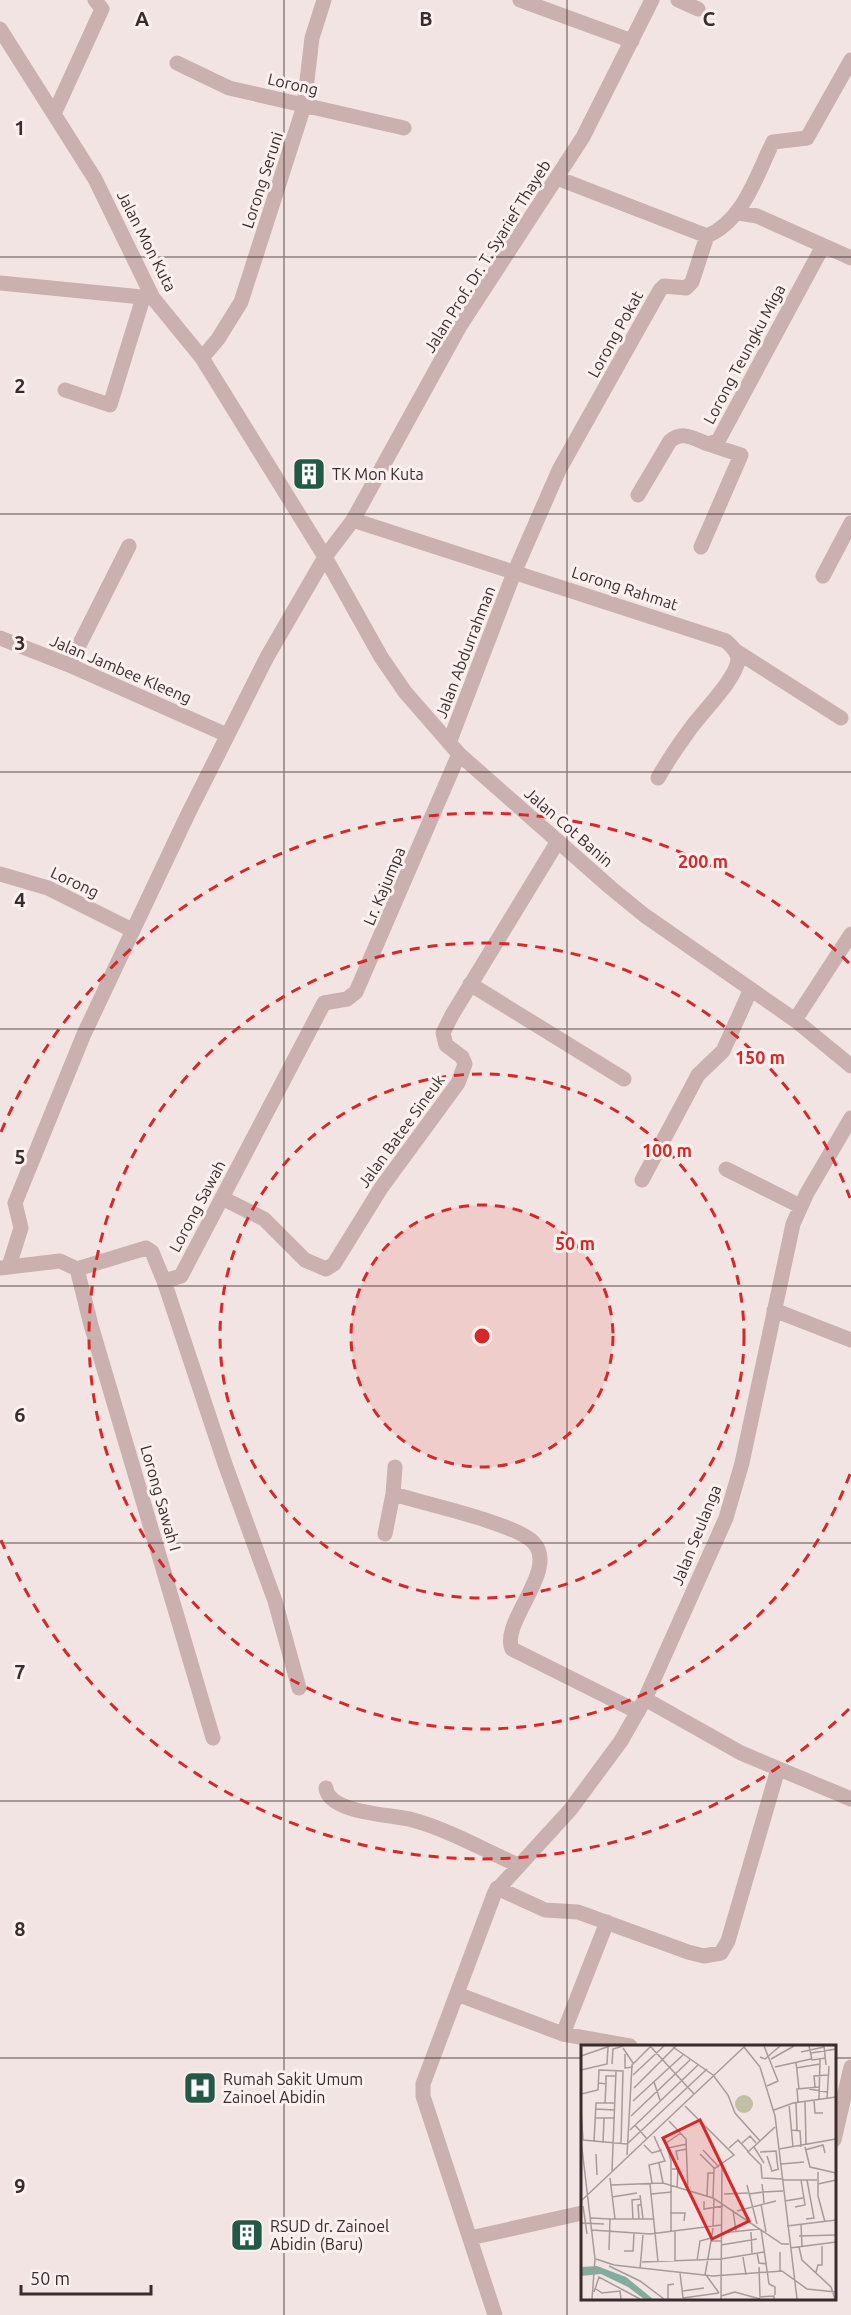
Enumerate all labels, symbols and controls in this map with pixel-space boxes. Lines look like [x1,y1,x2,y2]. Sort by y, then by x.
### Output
text: A [135,7,149,30]
text: B [419,7,433,30]
text: C [703,7,716,30]
street label: Lorong [266,69,320,99]
text: 1 [14,116,26,139]
street label: Lorong Seruni [238,129,286,231]
street label: Jalan Prof. Dr. T. Syarief Thayeb [420,156,554,356]
street label: Jalan Mon Kuta [114,188,180,294]
street label: Lorong Teungku Miga [700,281,788,427]
street label: Lorong Pokat [584,287,647,380]
text: 2 [14,374,26,397]
building icon: TK Mon Kuta [291,456,327,492]
place label: TK Mon Kuta [332,465,424,483]
street label: Lorong Rahmat [570,562,681,614]
street label: Jalan Abdurrahman [431,583,499,721]
text: 3 [14,631,26,654]
street label: Jalan Jambee Kleeng [48,631,194,707]
street label: Jalan Cot Banin [521,784,617,870]
street label: Lr. Kajumpa [359,844,409,928]
text: 200 m [678,851,728,871]
street label: Lorong [48,863,102,901]
text: 4 [14,888,26,911]
text: 150 m [735,1047,785,1067]
street label: Jalan Batee Sineuk [354,1071,448,1191]
text: 100 m [642,1140,692,1160]
text: 5 [14,1145,26,1168]
street label: Lorong Sawah [165,1157,229,1255]
text: 50 m [555,1233,595,1253]
centre of rings [472,1326,492,1346]
text: 6 [14,1403,26,1426]
street label: Lorong Sawah I [137,1443,185,1553]
street label: Jalan Seulanga [668,1482,724,1588]
text: 7 [14,1660,26,1683]
text: 8 [14,1917,26,1940]
inset map [581,2045,836,2300]
hospital icon: Rumah Sakit Umum Zainoel Abidin [182,2070,218,2106]
place label: Rumah Sakit Umum Zainoel Abidin [223,2070,363,2106]
text: 9 [14,2174,26,2197]
building icon: RSUD dr. Zainoel Abidin (Baru) [229,2217,265,2253]
place label: RSUD dr. Zainoel Abidin (Baru) [270,2217,389,2254]
scale bar [21,2258,152,2296]
text: 50 m [30,2268,70,2288]

